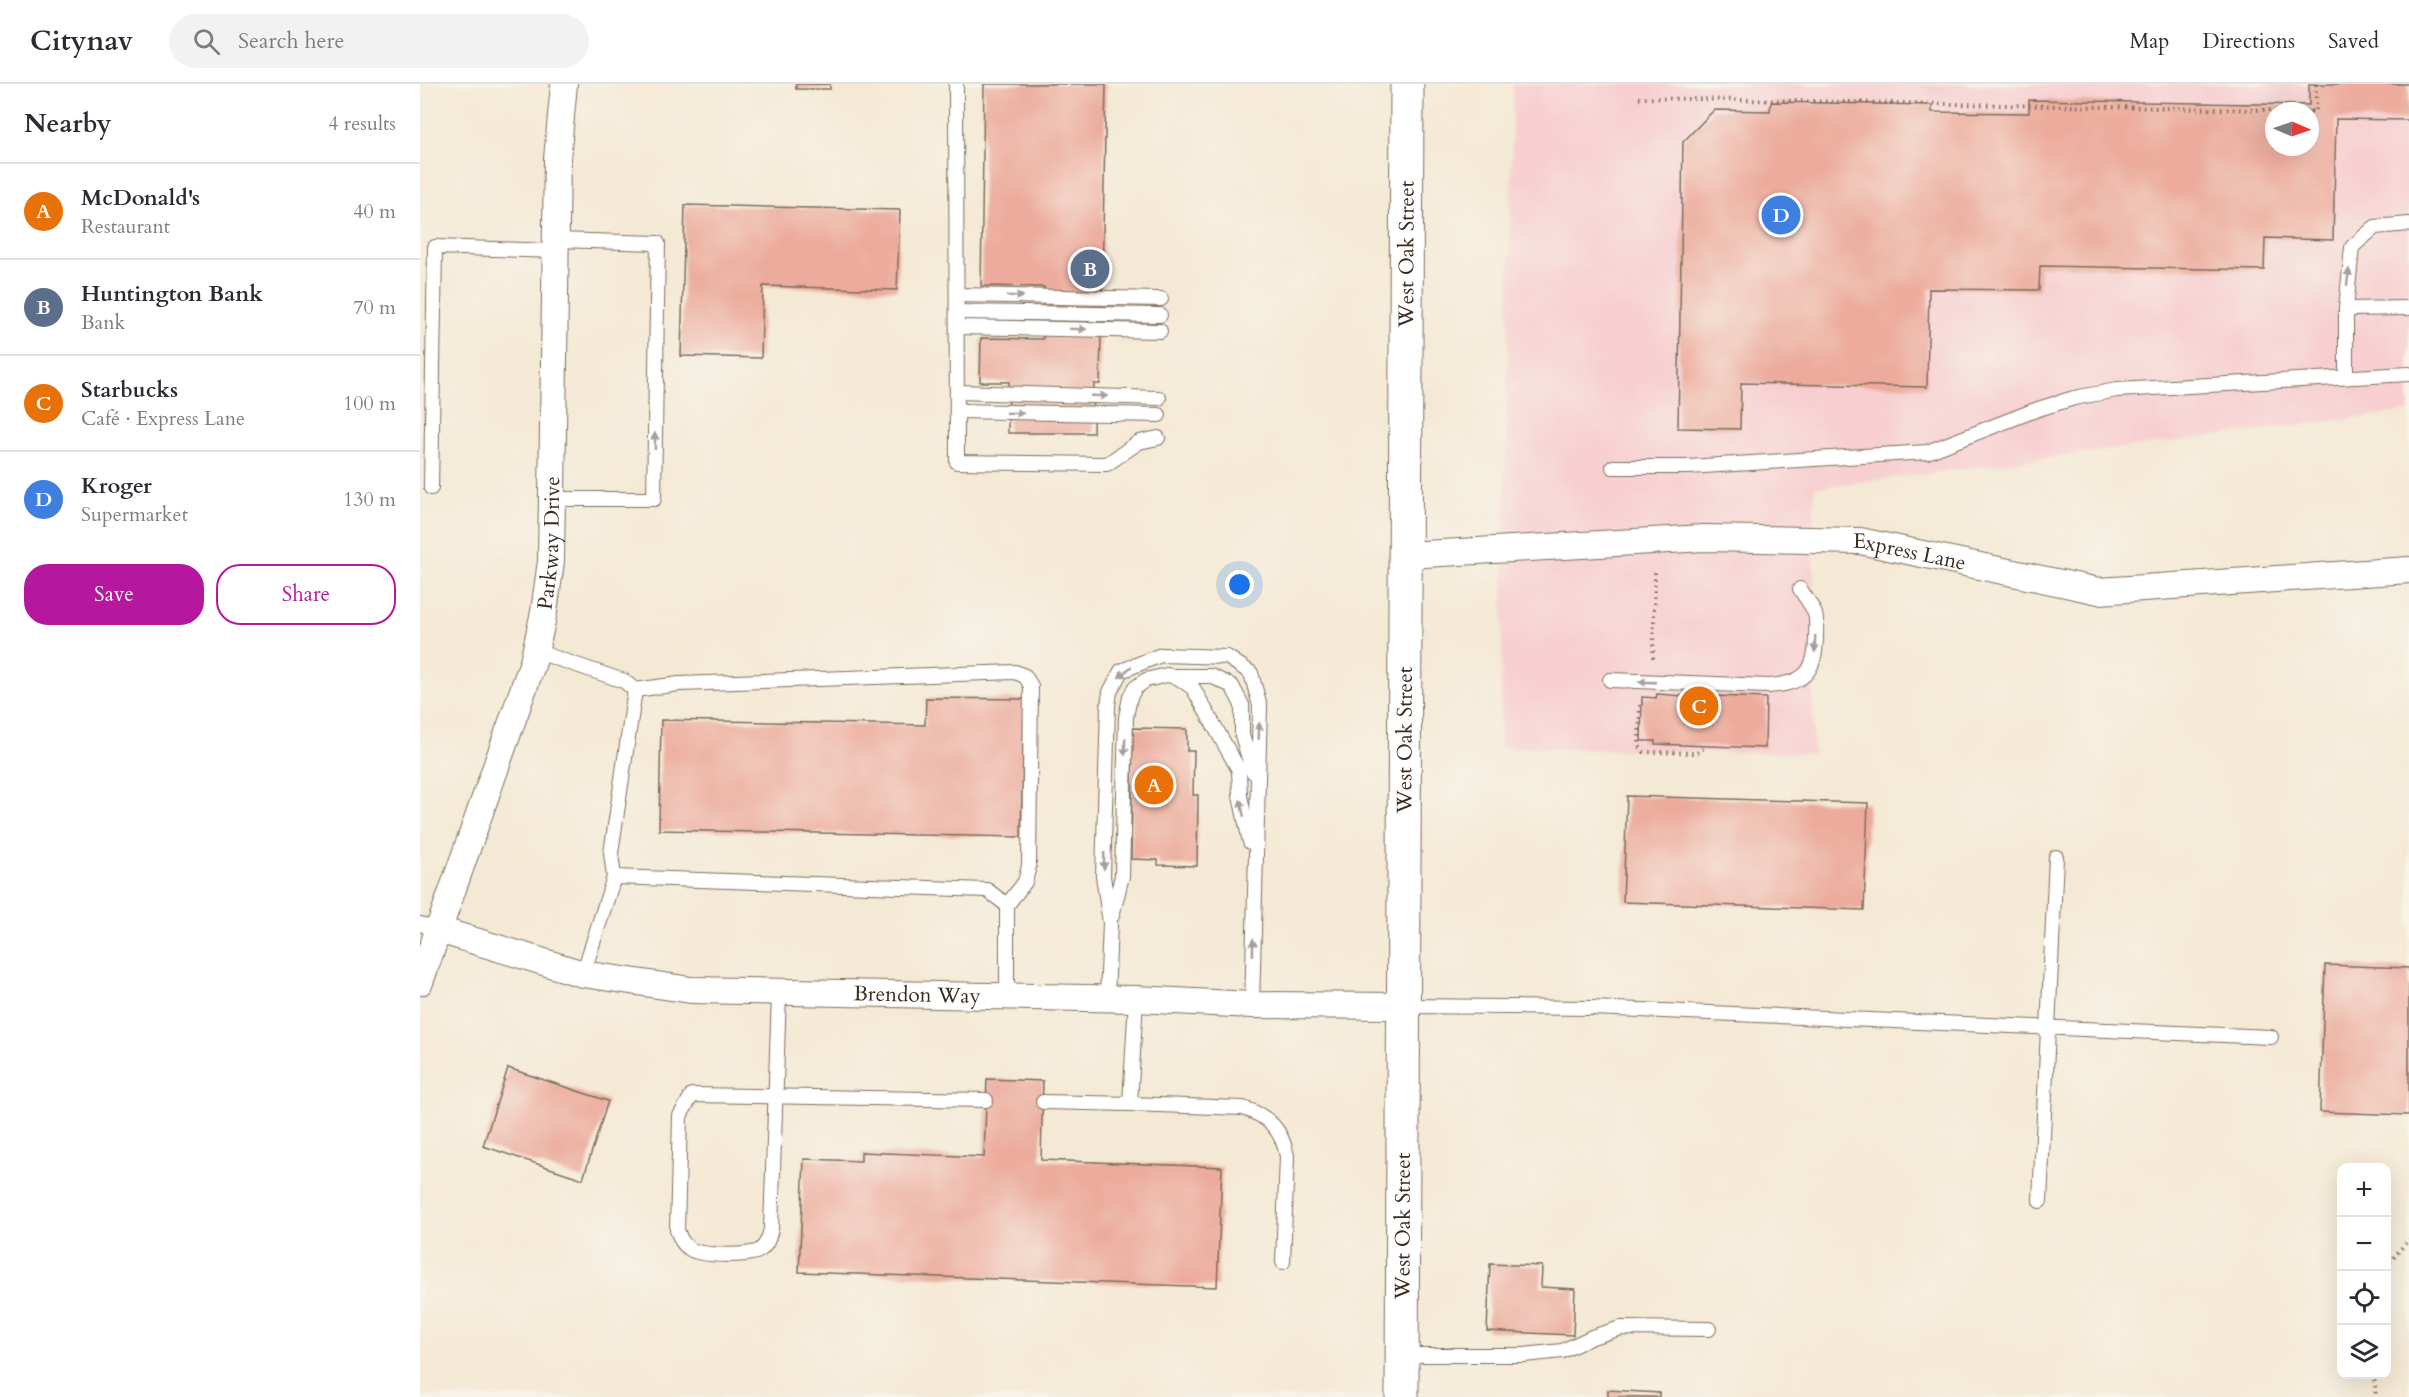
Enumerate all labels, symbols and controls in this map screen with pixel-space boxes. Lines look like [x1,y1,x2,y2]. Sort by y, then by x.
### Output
search box [169,14,589,68]
text: Citynav [30,22,133,60]
icon: search [190,25,223,58]
text: Search here [238,26,345,56]
text: Map [2129,27,2169,56]
text: Directions [2202,27,2295,56]
text: Saved [2328,27,2379,56]
north arrow [2265,102,2319,156]
text: Nearby [24,106,112,141]
text: 4 results [328,110,396,137]
street label: West Oak Street [1392,180,1422,328]
text: McDonald's [81,183,200,213]
pin: D [1762,192,1800,238]
text: A [36,198,51,225]
text: 40 m [353,198,396,225]
text: Restaurant [81,213,170,240]
pin: B [1070,246,1110,291]
one-way arrow [2344,267,2353,286]
text: Huntington Bank [81,279,263,309]
one-way arrow [1006,291,1025,301]
text: B [36,294,51,321]
text: 70 m [353,294,396,321]
text: Bank [81,309,125,336]
one-way arrow [1068,324,1087,334]
text: Starbucks [81,375,178,405]
text: C [36,390,51,417]
text: 100 m [343,390,396,417]
one-way arrow [1090,391,1109,401]
text: Café · Express Lane [81,405,245,432]
one-way arrow [1006,408,1025,417]
one-way arrow [650,431,660,450]
text: Kroger [81,471,152,501]
street label: Parkway Drive [530,476,567,612]
text: D [35,486,52,513]
text: 130 m [343,486,396,513]
text: Supermarket [81,501,188,528]
street label: Express Lane [1853,527,1968,578]
button: Save [24,564,204,625]
button: Share [216,564,396,625]
your location [1225,570,1254,599]
one-way arrow [1811,634,1820,653]
one-way arrow [1117,665,1132,678]
street label: West Oak Street [1390,666,1420,814]
one-way arrow [1638,677,1657,686]
pin: C [1680,684,1718,728]
one-way arrow [1254,721,1264,740]
one-way arrow [1120,738,1130,757]
pin: A [1134,762,1174,808]
one-way arrow [1237,798,1247,817]
one-way arrow [1099,851,1108,870]
one-way arrow [1248,937,1258,956]
street label: Brendon Way [853,979,981,1011]
street label: West Oak Street [1388,1152,1418,1300]
map controls [2337,1163,2391,1379]
button: + [2337,1163,2391,1217]
button: − [2337,1217,2391,1271]
button: locate [2337,1271,2391,1325]
button: layers [2337,1325,2391,1379]

